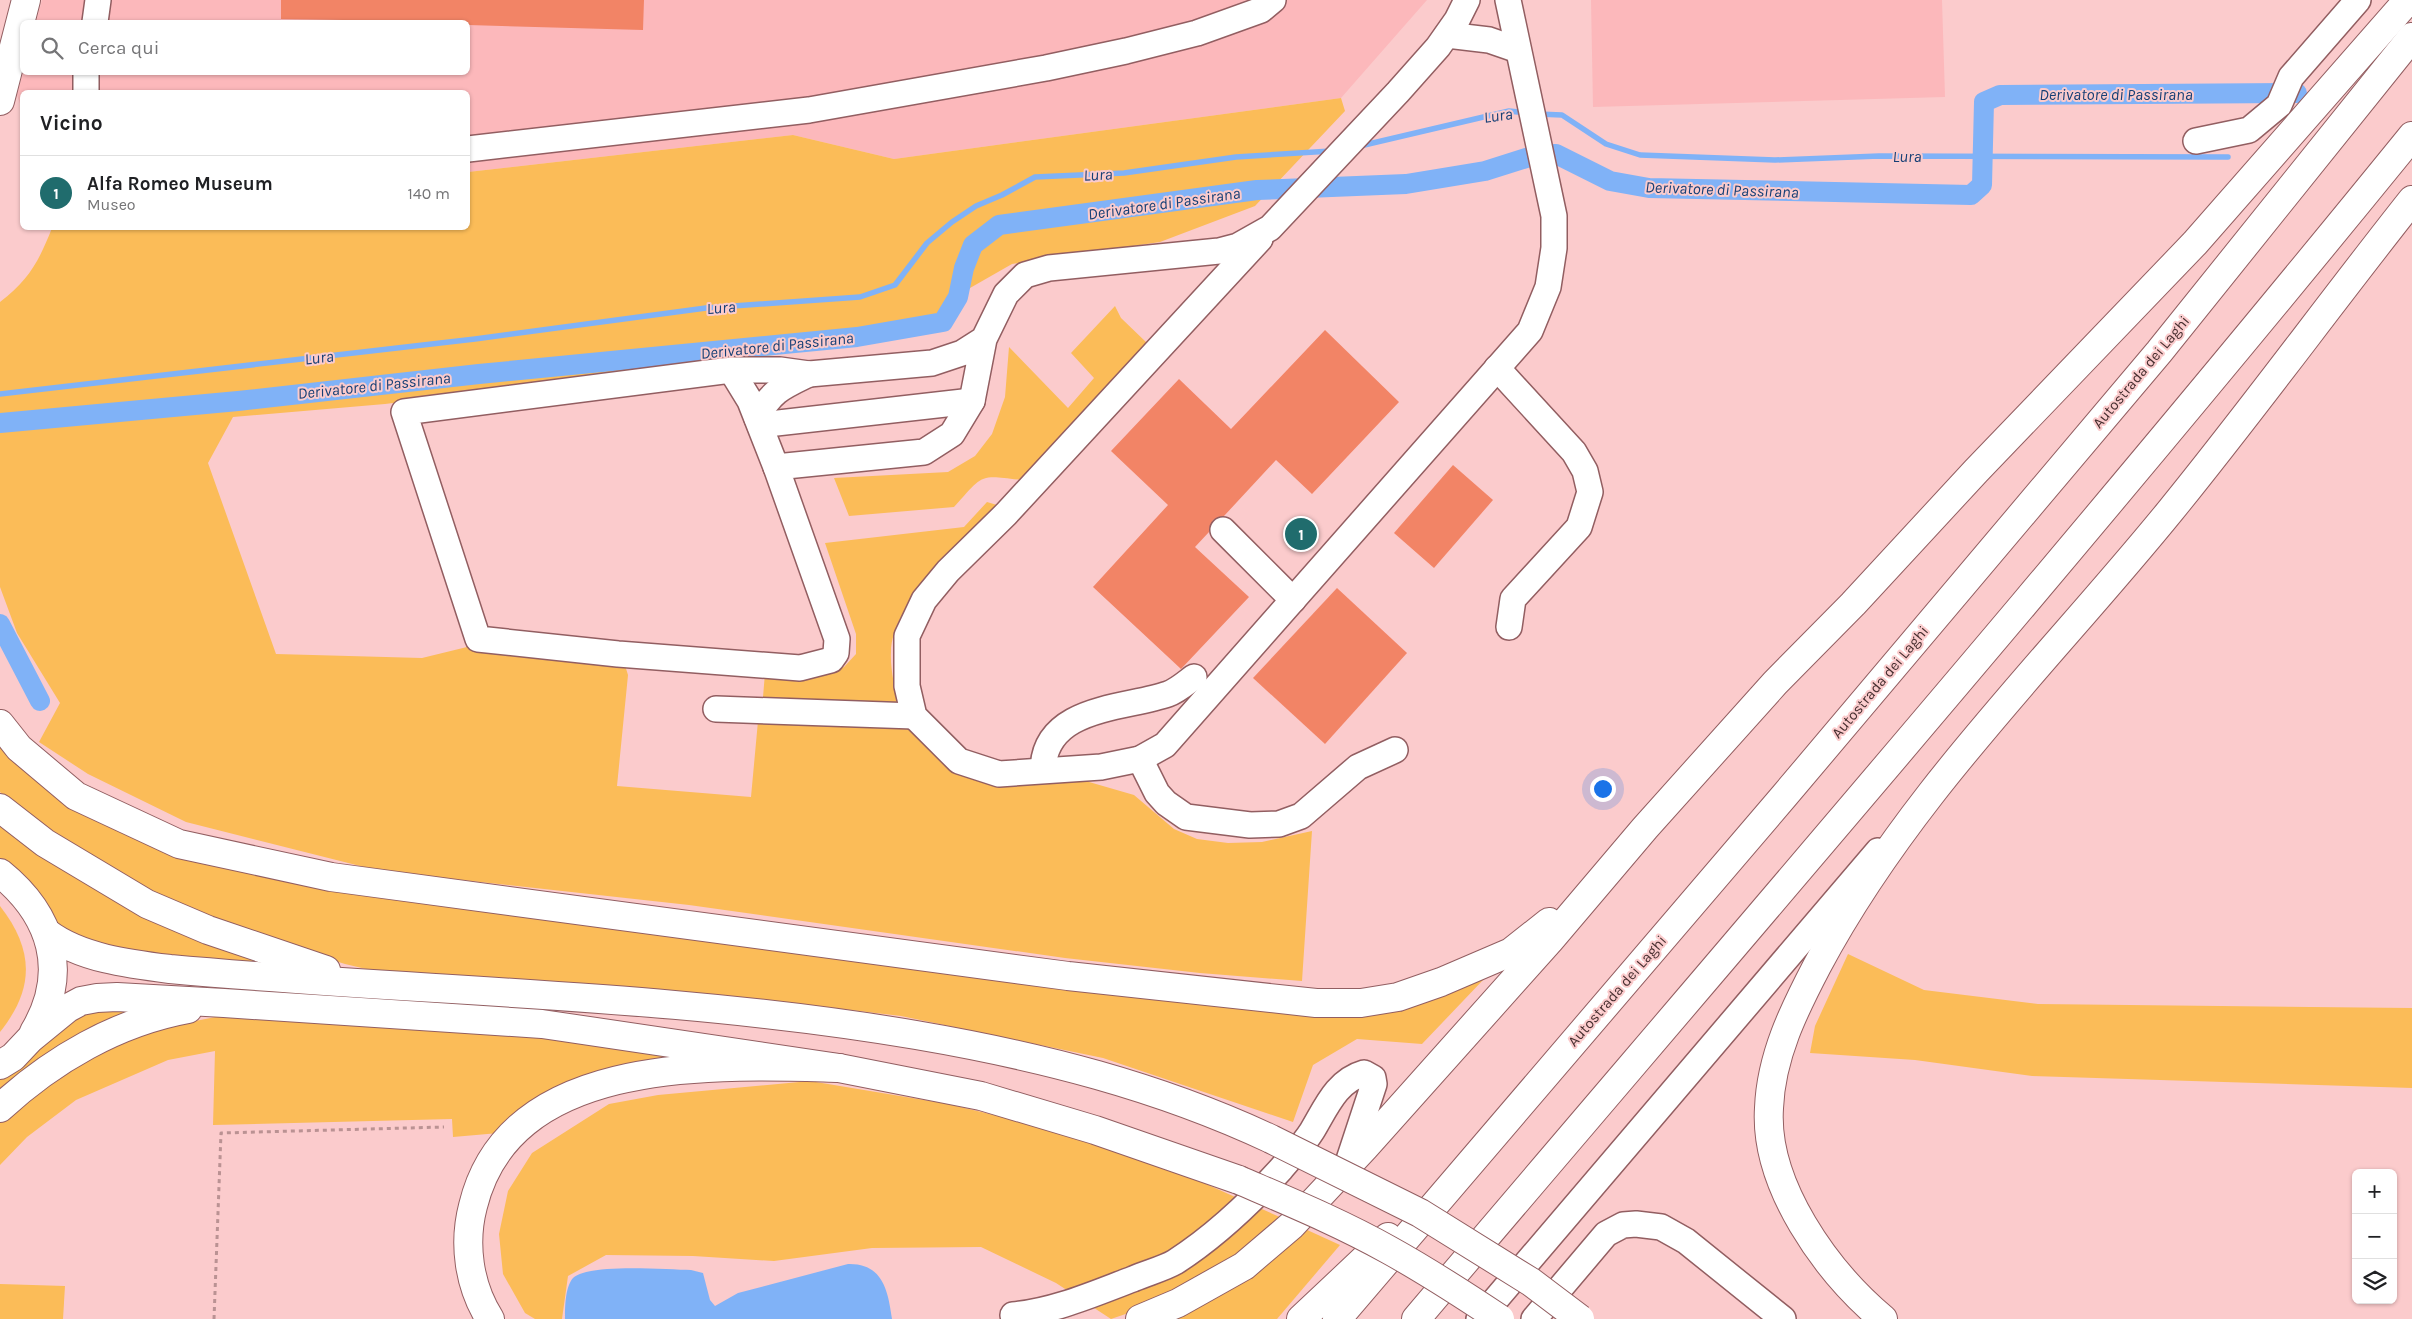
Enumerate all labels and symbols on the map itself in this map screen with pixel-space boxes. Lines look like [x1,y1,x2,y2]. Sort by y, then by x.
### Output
water label: Derivatore di Passirana [2039,85,2193,104]
water label: Lura [1482,104,1514,127]
water label: Lura [1892,147,1922,166]
water label: Lura [1083,164,1113,185]
water label: Derivatore di Passirana [1645,177,1799,202]
water label: Derivatore di Passirana [1087,183,1241,224]
water label: Lura [706,297,736,318]
street label: Autostrada dei Laghi [2089,312,2193,432]
water label: Derivatore di Passirana [700,328,854,363]
water label: Lura [304,346,335,369]
water label: Derivatore di Passirana [297,368,451,403]
pin: 1 [1285,515,1317,553]
street label: Autostrada dei Laghi [1828,622,1932,742]
your location [1590,776,1616,802]
street label: Autostrada dei Laghi [1564,932,1670,1050]

